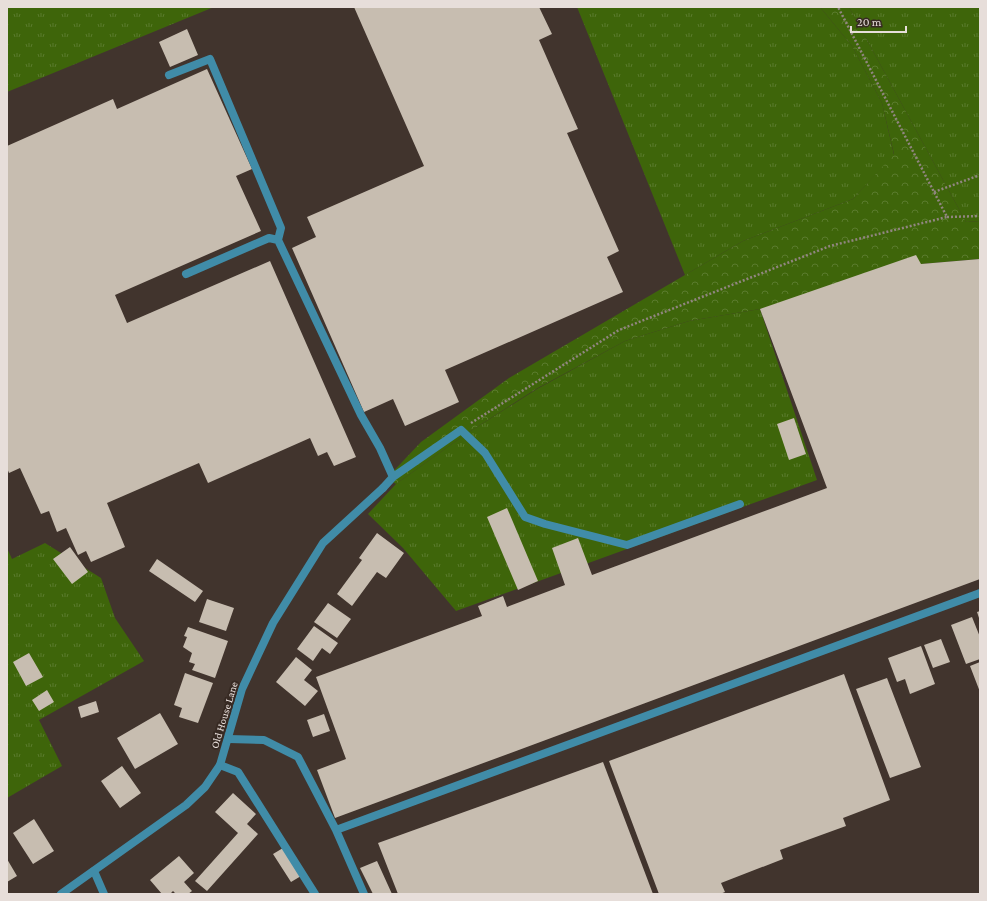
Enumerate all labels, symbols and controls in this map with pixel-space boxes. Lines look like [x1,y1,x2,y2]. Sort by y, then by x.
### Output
scale bar [851,8,906,34]
text: 20 m [857,15,882,29]
street label: Old House Lane [208,680,240,750]

